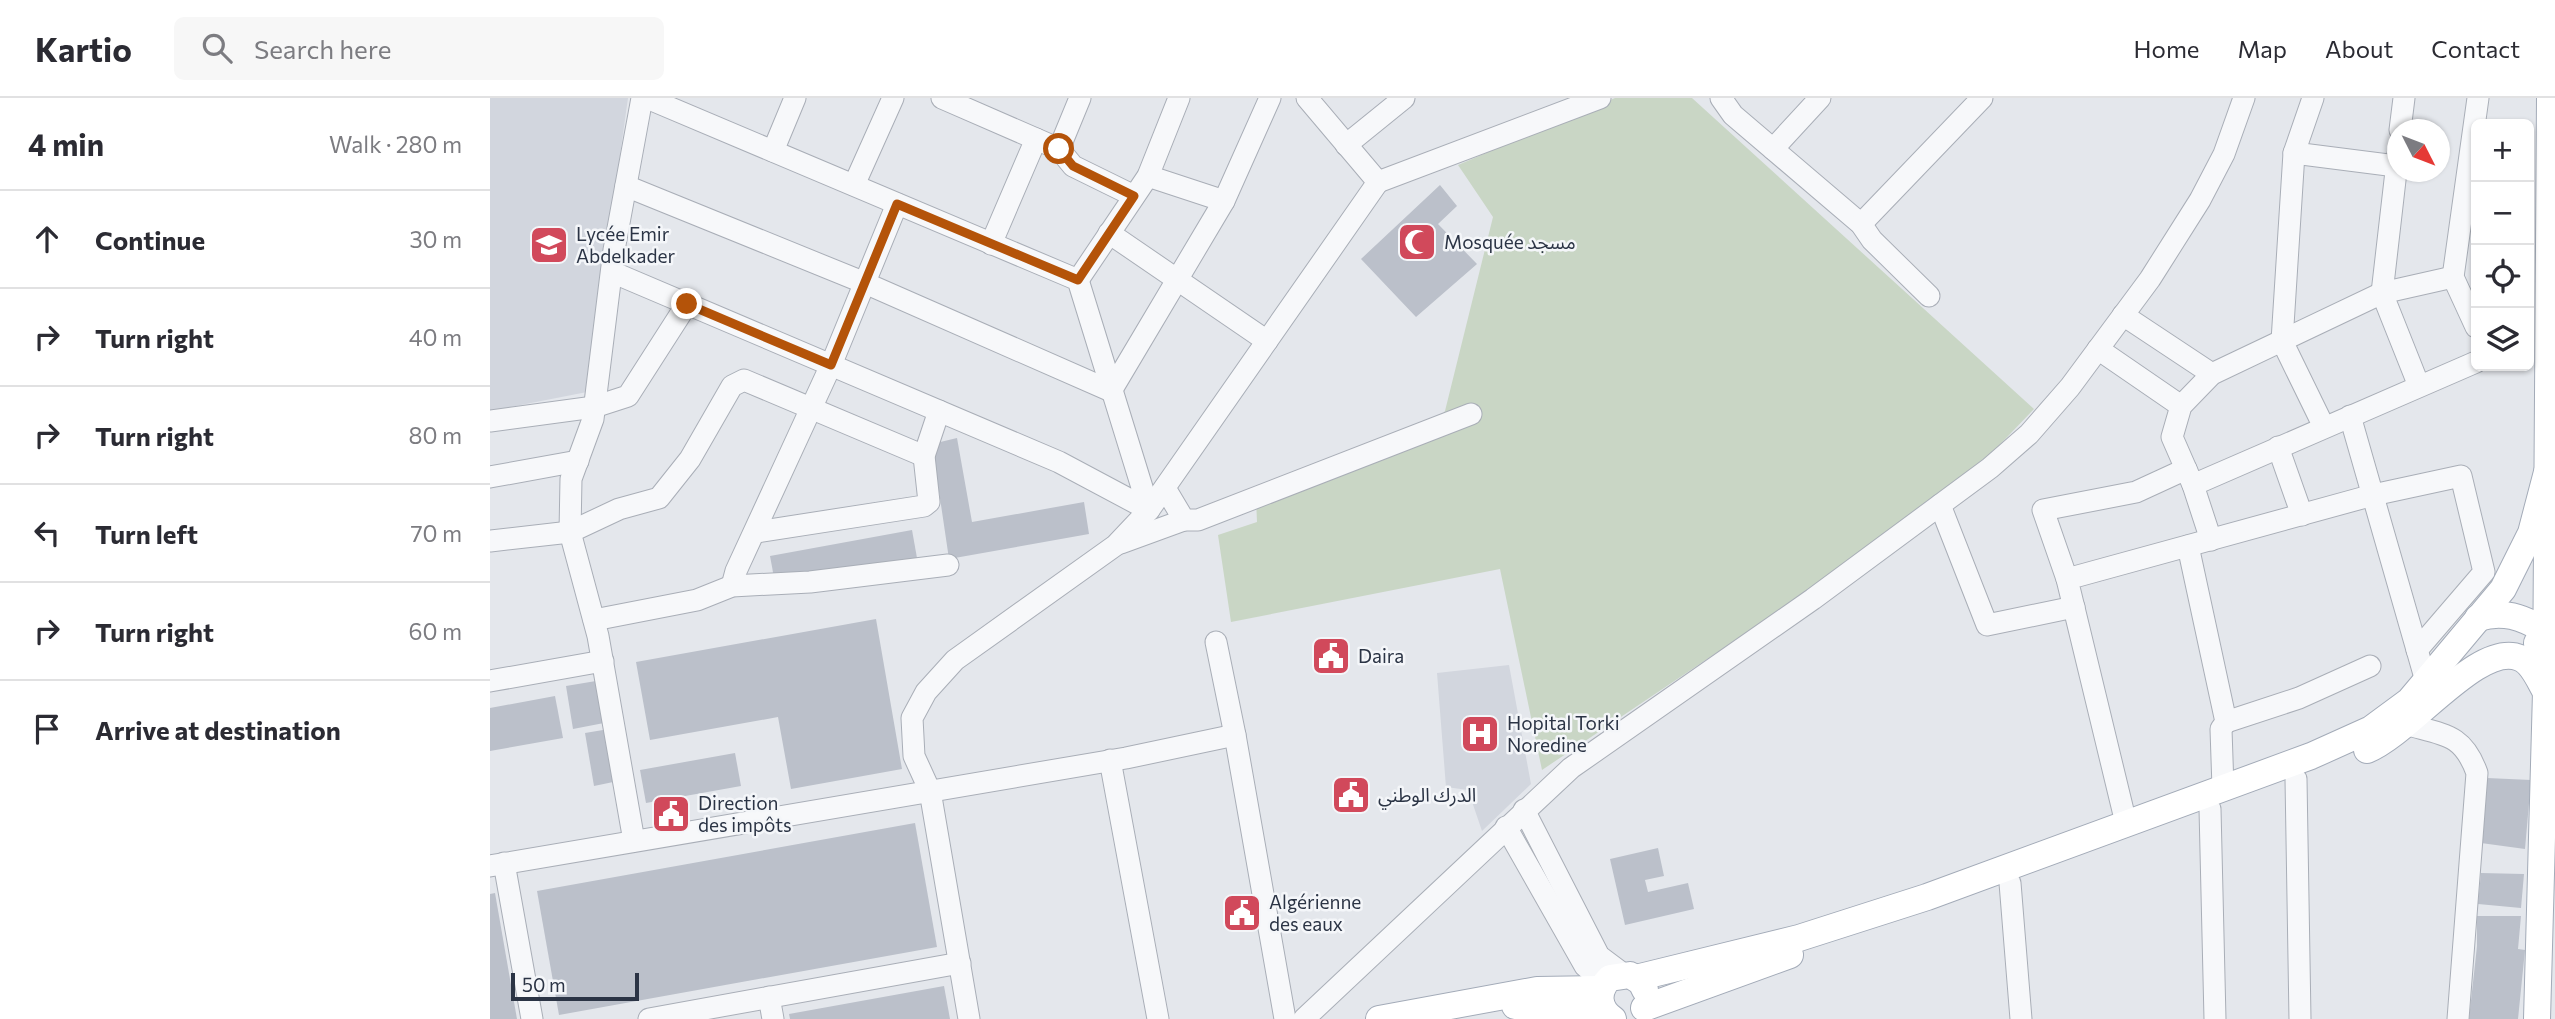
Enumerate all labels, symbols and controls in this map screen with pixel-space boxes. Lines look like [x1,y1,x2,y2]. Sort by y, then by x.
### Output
search box [174,17,664,80]
text: Kartio [35,28,132,69]
icon: search [198,29,236,67]
text: Search here [254,33,391,64]
text: Home [2134,34,2200,63]
text: Map [2238,34,2287,63]
text: About [2325,34,2393,63]
text: Contact [2431,34,2520,63]
north arrow [2387,119,2450,182]
map controls [2471,119,2534,371]
button: + [2471,119,2534,182]
text: 4 min [28,125,104,162]
text: Walk · 280 m [329,130,462,158]
route start [1043,133,1074,164]
button: − [2471,182,2534,245]
icon: ahead [28,220,66,258]
mosque icon: Mosquée مسجد [1396,221,1438,263]
place label: Lycée Emir Abdelkader [576,222,675,267]
text: Continue [95,224,205,255]
school or university icon: Lycée Emir Abdelkader [528,224,570,266]
text: 30 m [409,225,462,253]
place label: Mosquée مسجد [1444,230,1576,253]
button: locate [2471,245,2534,308]
route end [671,288,702,319]
button: layers [2471,308,2534,371]
icon: right [28,318,66,356]
text: Turn right [95,322,214,353]
text: 40 m [409,323,462,351]
icon: right [28,416,66,454]
text: Turn right [95,420,214,451]
text: 80 m [409,421,462,449]
icon: left [28,514,66,552]
text: Turn left [95,518,198,549]
text: 70 m [410,519,462,547]
icon: right [28,612,66,650]
text: Turn right [95,616,214,647]
text: 60 m [409,617,462,645]
public building icon: Daira [1310,635,1352,677]
place label: Daira [1358,644,1404,667]
icon: arrive [28,710,66,748]
place label: Hopital Torki Noredine [1507,711,1620,756]
hospital icon: Hopital Torki Noredine [1459,713,1501,755]
text: Arrive at destination [95,714,341,745]
public building icon: الدرك الوطني [1330,774,1372,816]
place label: الدرك الوطني [1378,783,1476,810]
place label: Direction des impôts [698,791,792,836]
public building icon: Direction des impôts [650,793,692,835]
place label: Algérienne des eaux [1269,890,1361,935]
public building icon: Algérienne des eaux [1221,892,1263,934]
scale bar [511,970,639,1002]
text: 50 m [522,973,566,996]

